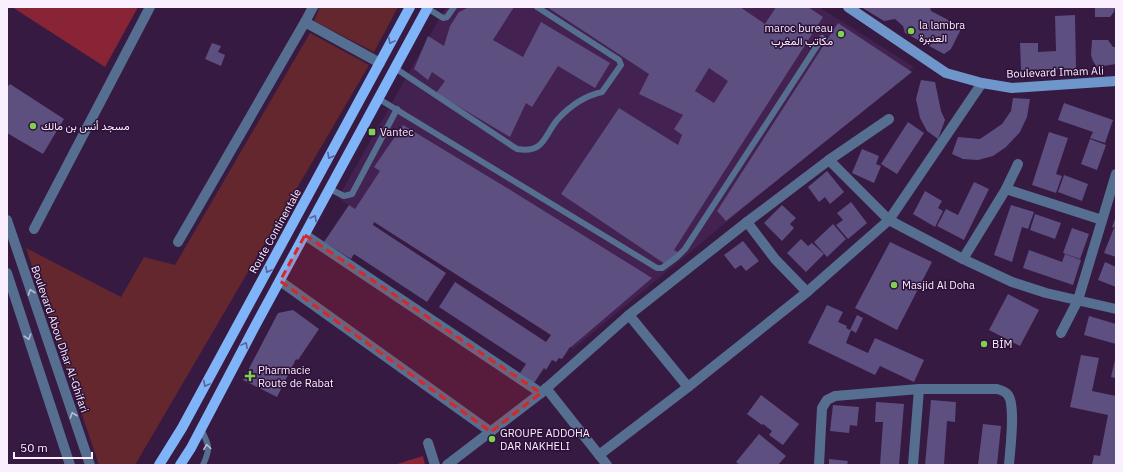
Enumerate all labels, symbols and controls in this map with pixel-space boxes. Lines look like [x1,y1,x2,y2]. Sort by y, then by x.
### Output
place label: la lambra العنبرة [919,18,965,45]
place label: maroc bureau مكاتب المغرب [764,21,833,48]
marker: la lambra العنبرة [906,26,916,36]
marker: maroc bureau مكاتب المغرب [836,29,846,39]
one-way arrow [389,37,396,44]
street label: Boulevard Imam Ali [1006,63,1104,81]
place label: مسجد أنس بن مالك [41,119,130,133]
marker: مسجد أنس بن مالك [28,121,38,131]
place label: Vantec [380,125,414,139]
marker: Vantec [367,127,377,137]
one-way arrow [327,152,335,159]
street label: Route Continentale [246,186,304,276]
one-way arrow [309,215,316,222]
street label: Boulevard Abou Dhar Al-Ghifari [28,264,92,414]
one-way arrow [265,266,272,273]
place label: Masjid Al Doha [902,278,975,292]
marker: Masjid Al Doha [889,280,899,290]
one-way arrow [27,288,36,295]
one-way arrow [23,333,32,340]
place label: BİM [992,337,1013,351]
marker: BİM [979,339,989,349]
one-way arrow [241,342,248,349]
place label: Pharmacie Route de Rabat [258,363,334,390]
marker: Pharmacie Route de Rabat [245,371,255,381]
one-way arrow [203,380,211,388]
one-way arrow [69,411,78,418]
place label: GROUPE ADDOHA DAR NAKHELI [500,426,590,453]
scale bar [14,434,92,460]
marker: GROUPE ADDOHA DAR NAKHELI [487,434,497,444]
text: 50 m [20,440,48,455]
one-way arrow [203,444,212,450]

